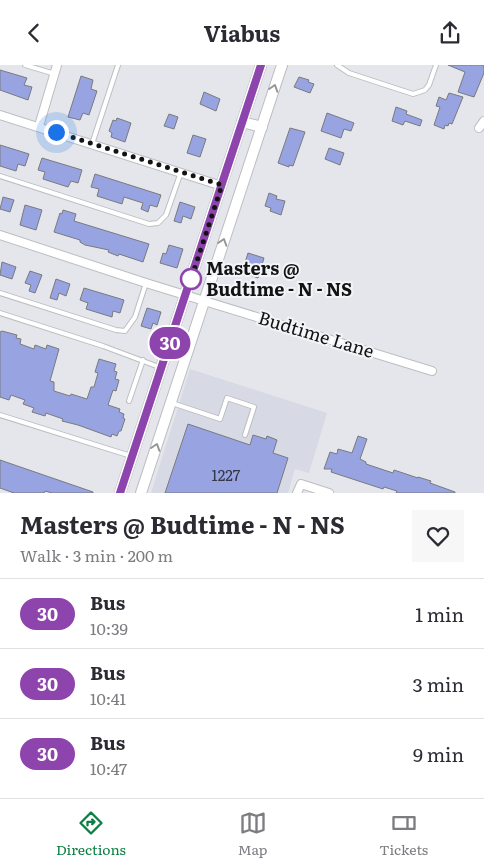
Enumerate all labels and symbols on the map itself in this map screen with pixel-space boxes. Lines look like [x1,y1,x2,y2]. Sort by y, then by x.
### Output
one-way arrow [269,84,279,93]
your location [44,120,69,145]
one-way arrow [218,239,228,247]
place label: Masters @ Budtime - N - NS [206,254,352,302]
marker: Masters @ Budtime - N - NS [180,268,202,290]
street label: Budtime Lane [255,303,378,364]
line badge: 30 [148,327,192,359]
one-way arrow [150,443,160,451]
house number: 1227 [212,463,241,486]

